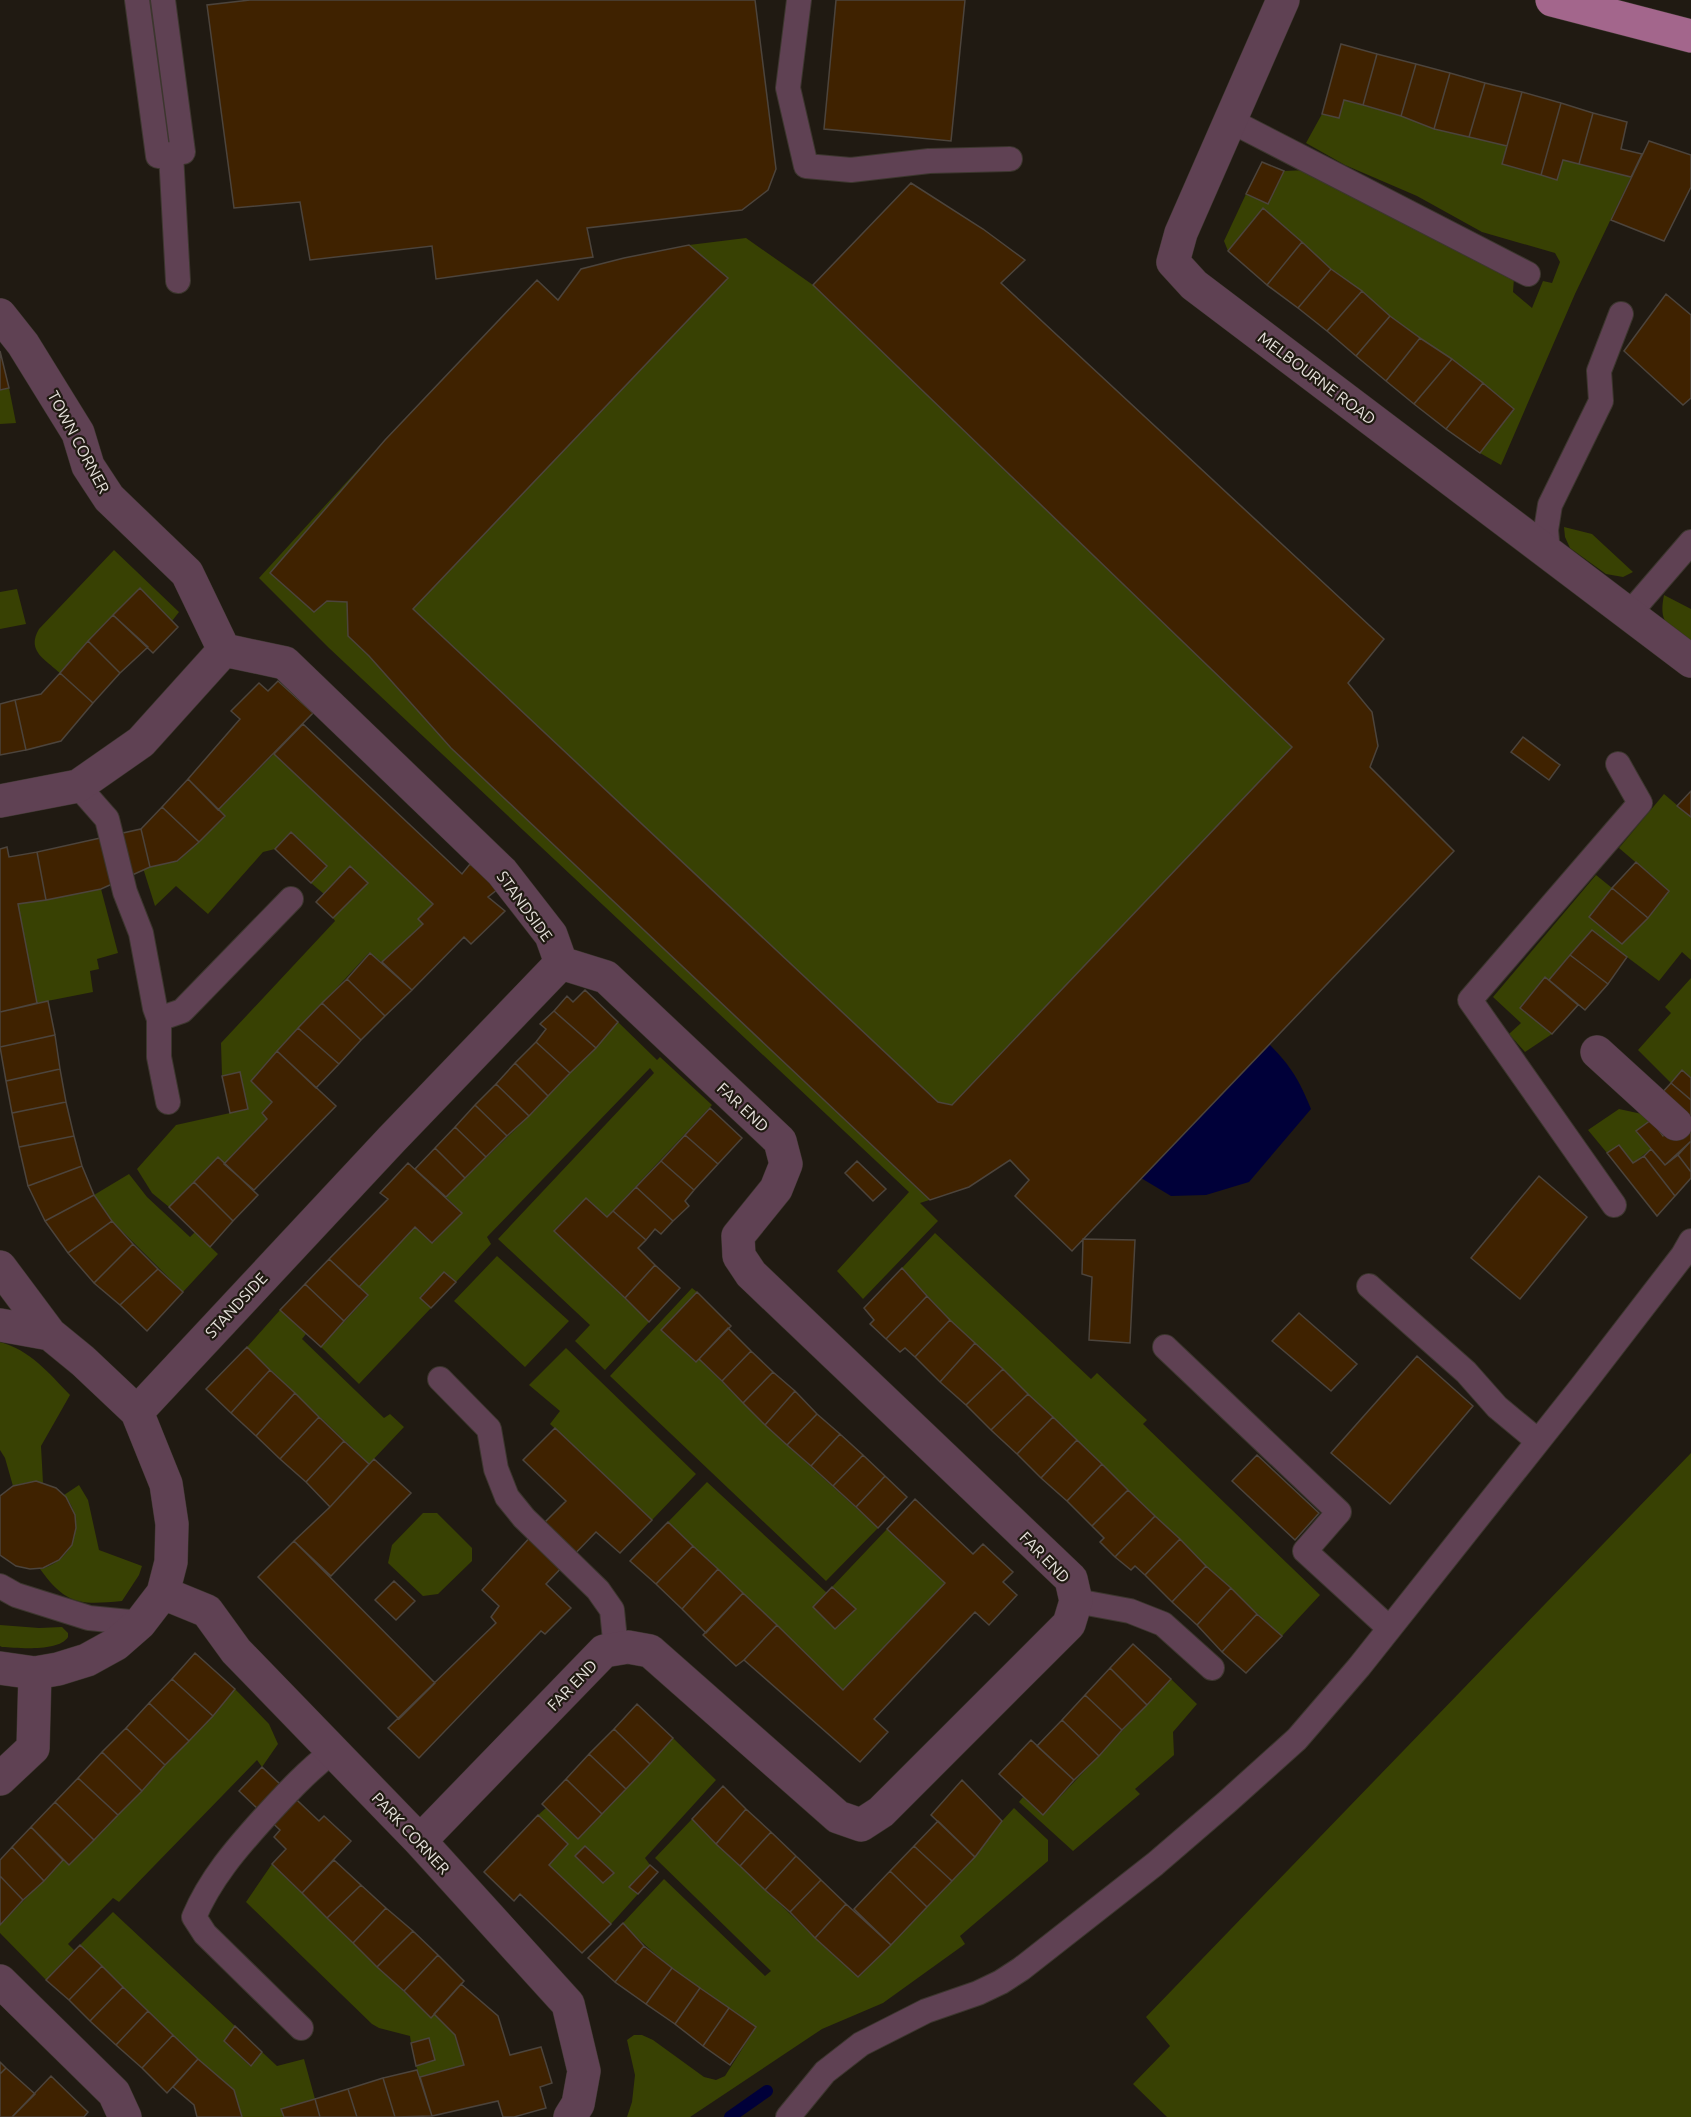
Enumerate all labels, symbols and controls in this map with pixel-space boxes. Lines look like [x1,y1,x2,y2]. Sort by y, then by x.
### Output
street label: MELBOURNE ROAD [1255,328,1379,428]
street label: TOWN CORNER [44,388,114,496]
street label: STANDSIDE [494,867,556,945]
street label: FAR END [714,1079,772,1135]
street label: STANDSIDE [201,1269,271,1341]
street label: FAR END [1016,1528,1074,1586]
street label: FAR END [543,1656,601,1714]
street label: PARK CORNER [369,1788,453,1878]

